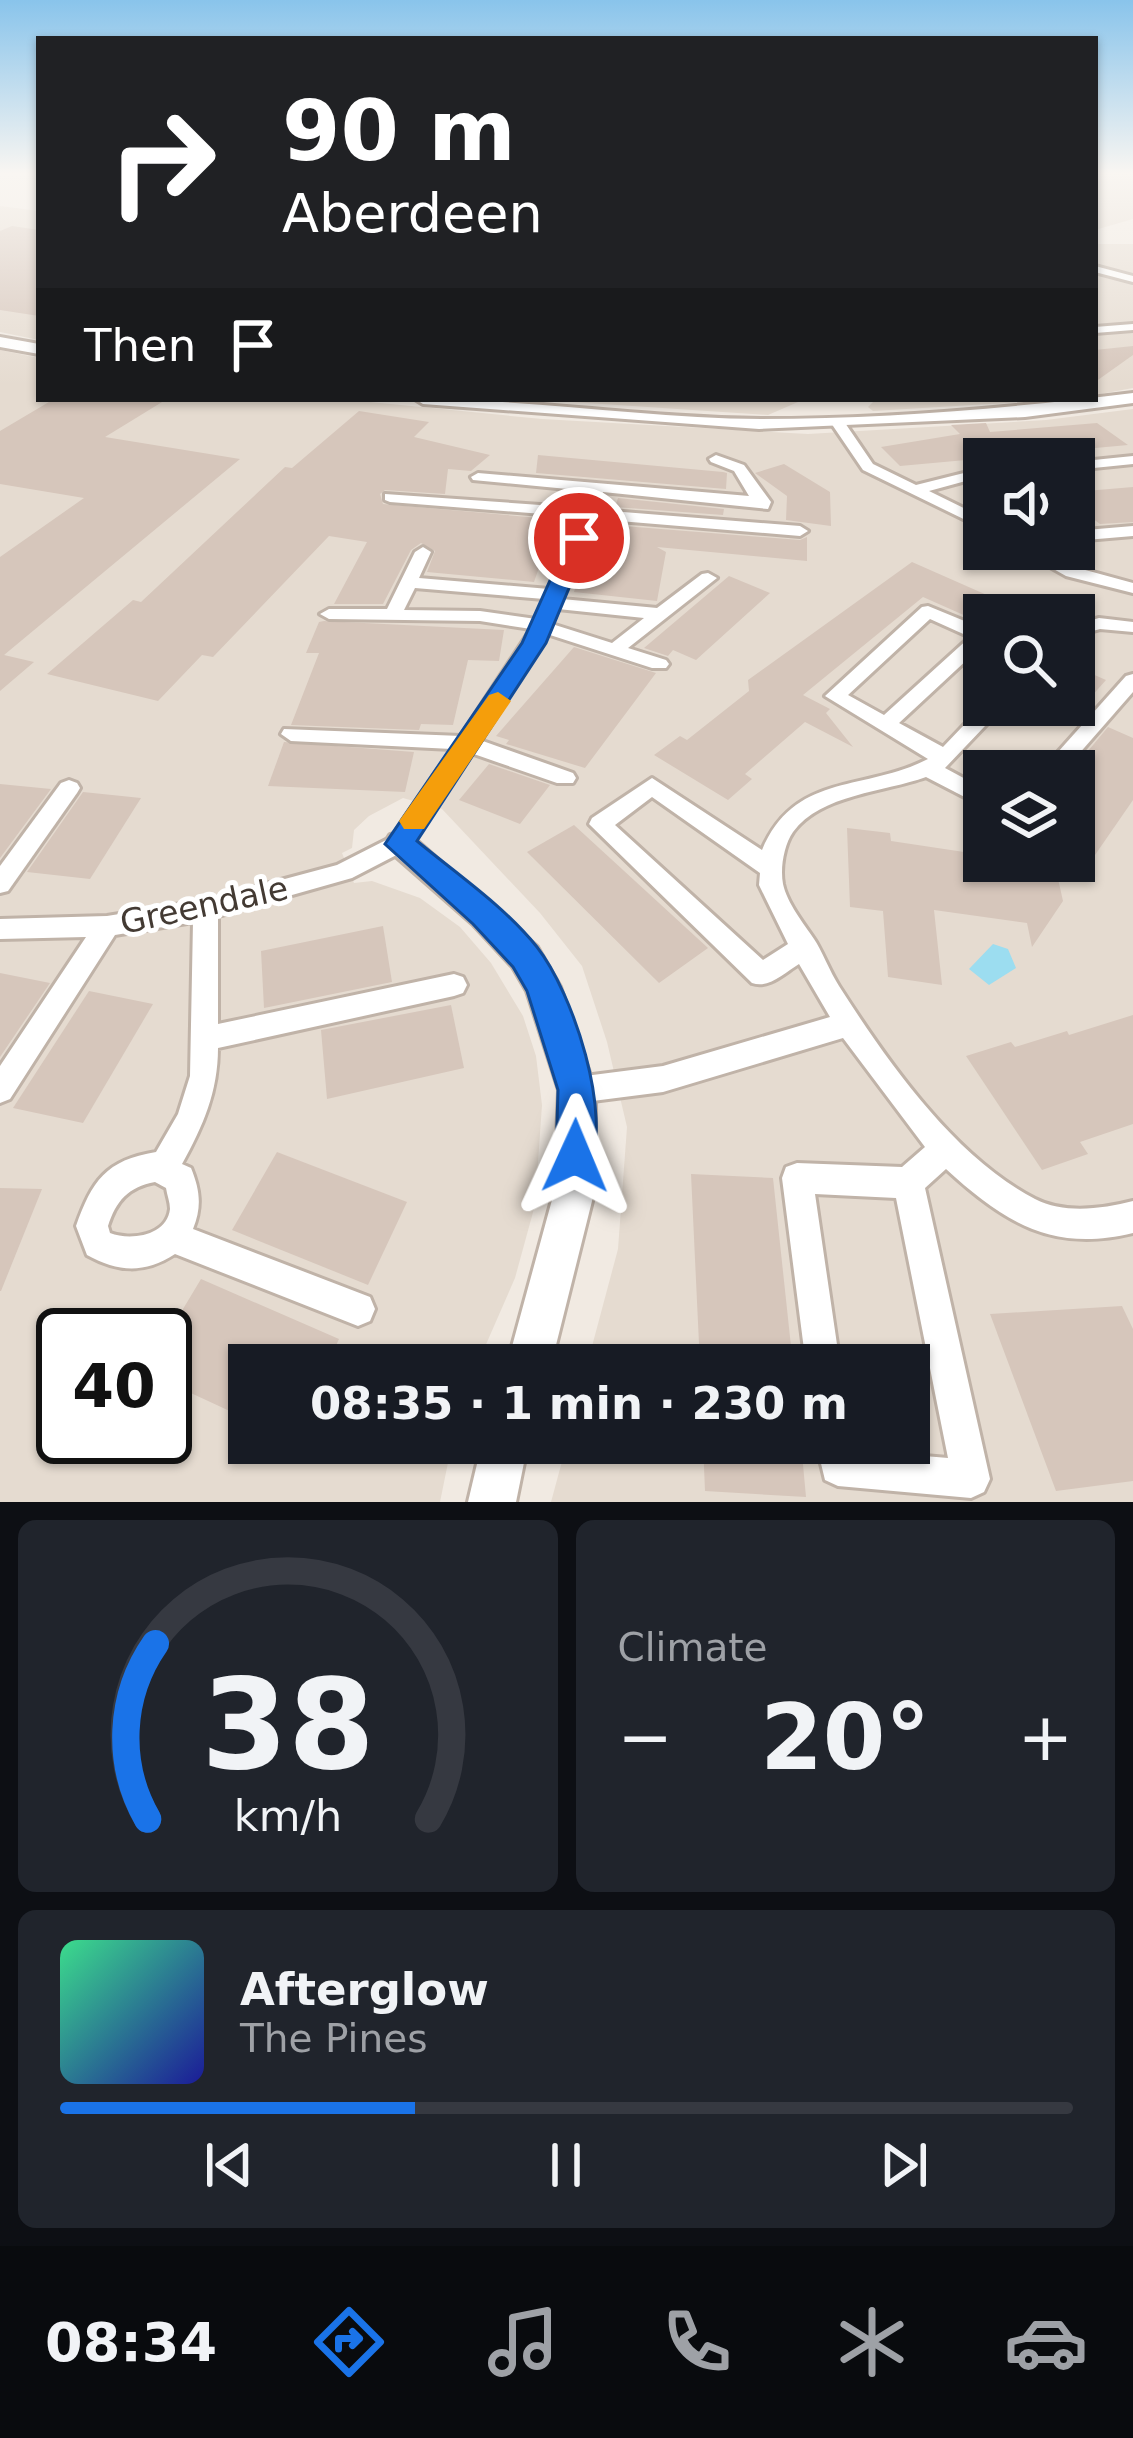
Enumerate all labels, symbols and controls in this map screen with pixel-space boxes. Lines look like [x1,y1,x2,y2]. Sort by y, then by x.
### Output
text: 90 m [282,82,516,180]
icon: right [84,84,240,240]
text: Aberdeen [282,182,543,245]
icon: arrive [220,312,286,378]
text: Then [84,319,196,372]
map controls [963,438,1095,882]
button: sound [963,438,1095,570]
pin [528,487,630,589]
icon: arrive [546,505,612,571]
button: search [963,594,1095,726]
button: layers [963,750,1095,882]
street label: Greendale [117,868,291,942]
position arrow [512,1093,638,1219]
speed limit sign: 40 [36,1308,192,1464]
text: 08:35 · 1 min · 230 m [310,1377,848,1430]
text: Climate [618,1625,768,1670]
text: 38 [201,1652,375,1797]
text: 20° [760,1685,930,1790]
text: − [618,1699,673,1776]
text: + [1018,1699,1073,1776]
text: km/h [234,1791,342,1841]
text: Afterglow [240,1963,489,2016]
text: The Pines [240,2016,427,2061]
icon: previous [196,2132,262,2198]
icon: pause [533,2132,599,2198]
icon: next [871,2132,937,2198]
icon: directions [307,2300,391,2384]
icon: music [481,2300,565,2384]
icon: phone [655,2300,739,2384]
icon: climate [830,2300,914,2384]
icon: car [1004,2300,1088,2384]
text: 08:34 [45,2311,217,2374]

